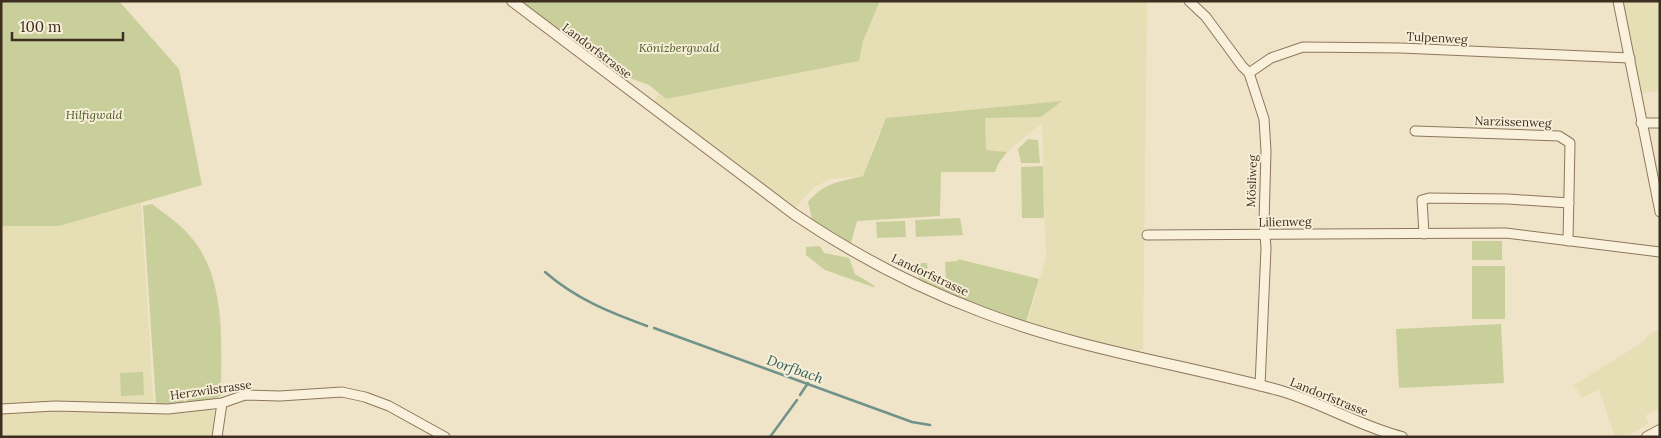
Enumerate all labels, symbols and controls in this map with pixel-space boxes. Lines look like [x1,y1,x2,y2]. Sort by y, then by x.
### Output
scale bar [12,10,124,42]
text: 100 m [20,17,61,36]
street label: Landorfstrasse [560,20,635,82]
street label: Tulpenweg [1406,28,1468,47]
park label: Könizbergwald [639,40,720,55]
park label: Hilfigwald [66,107,123,122]
street label: Narzissenweg [1474,113,1552,130]
street label: Mösliweg [1243,154,1260,208]
street label: Lilienweg [1258,214,1312,229]
street label: Landorfstrasse [889,250,972,299]
water label: Dorfbach [764,350,826,388]
street label: Landorfstrasse [1288,374,1371,419]
street label: Herzwilstrasse [169,376,253,403]

